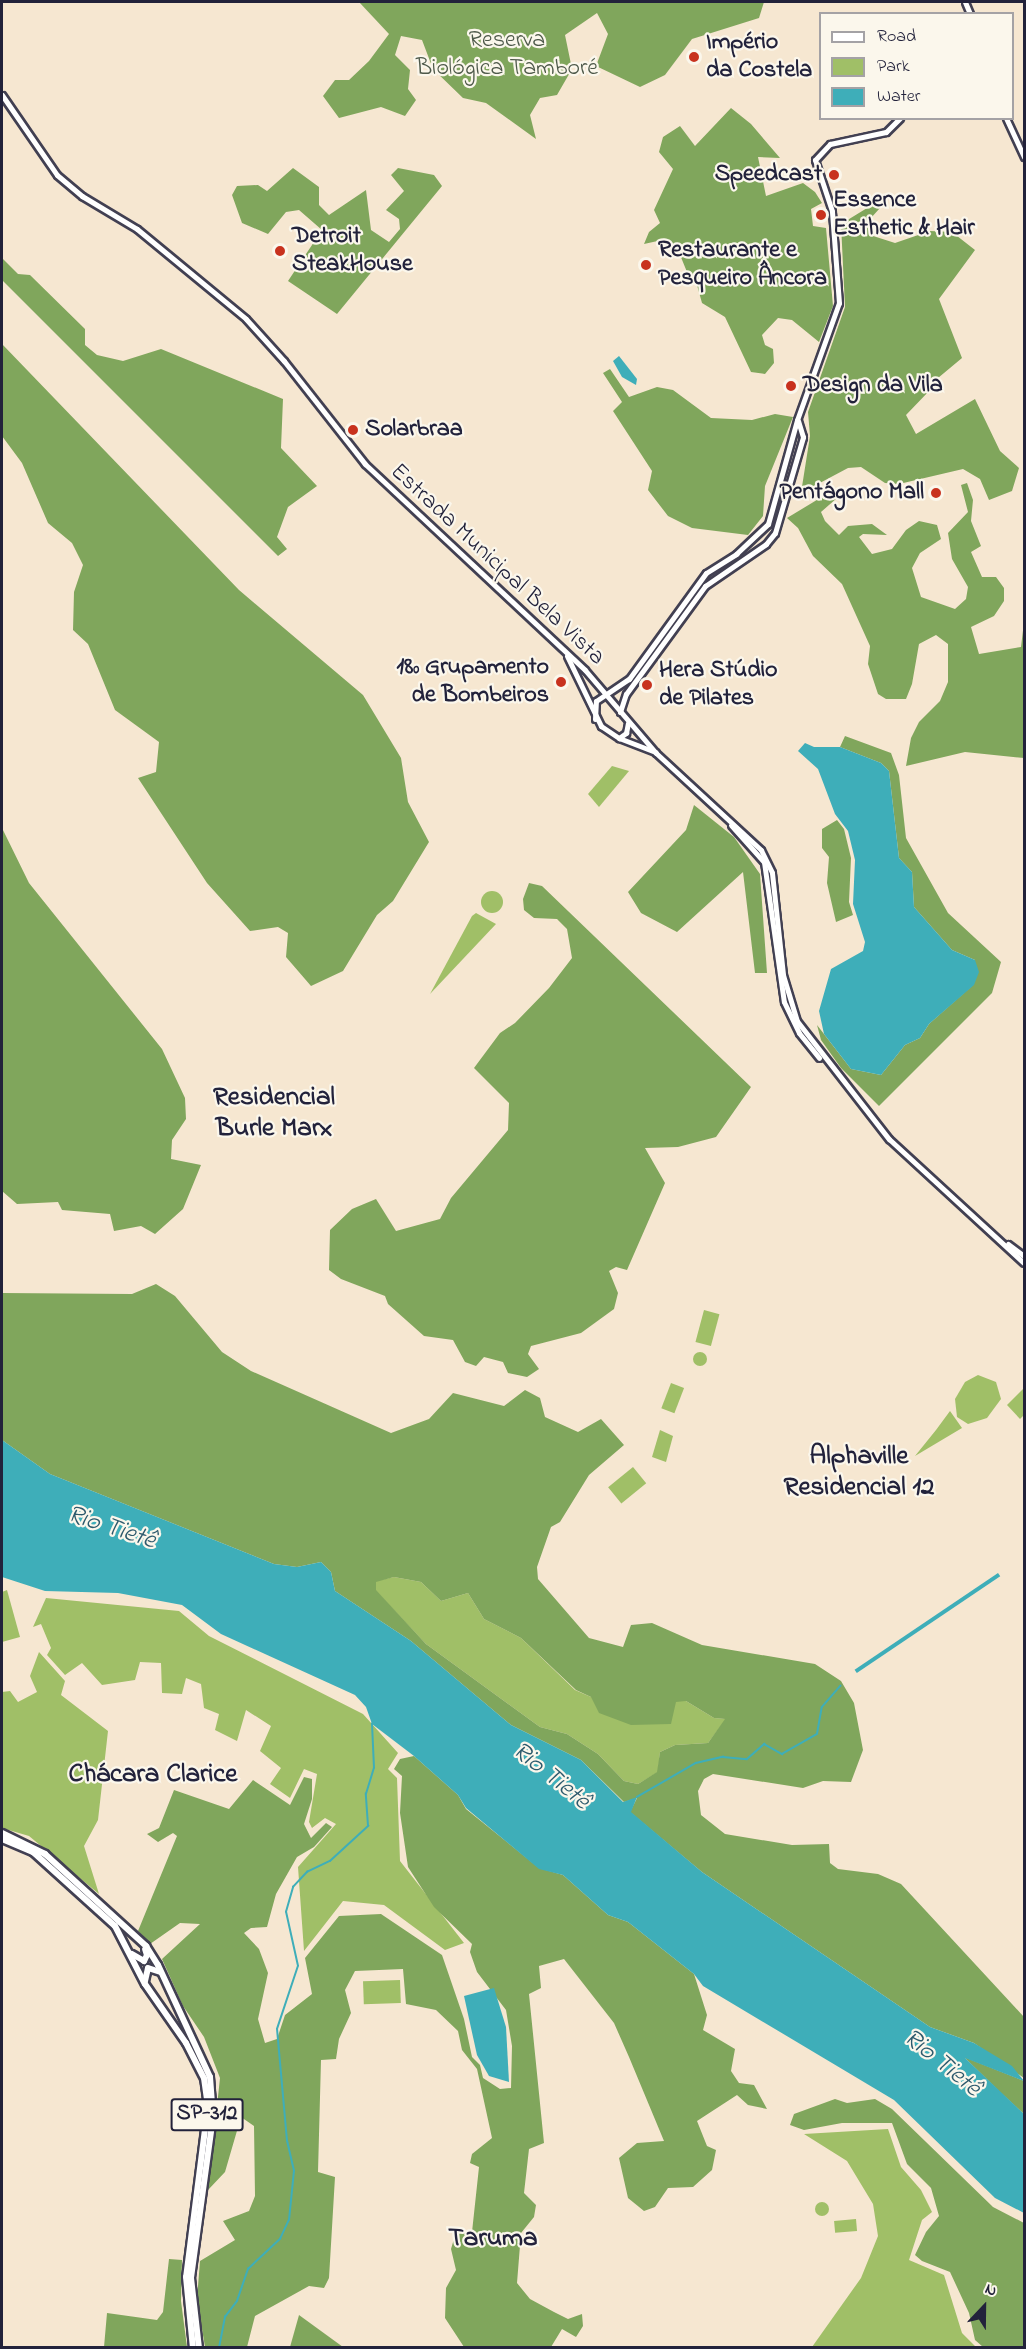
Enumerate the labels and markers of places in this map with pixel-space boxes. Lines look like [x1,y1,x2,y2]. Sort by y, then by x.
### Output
place label: Império da Costela [706,29,812,85]
marker: Império da Costela [687,50,701,64]
place label: Speedcast [715,161,822,189]
marker: Speedcast [827,168,841,182]
place label: Essence Esthetic & Hair [833,187,975,243]
marker: Essence Esthetic & Hair [814,208,828,222]
place label: Detroit SteakHouse [292,223,413,279]
place label: Restaurante e Pesqueiro Âncora [658,237,827,293]
marker: Detroit SteakHouse [273,244,287,258]
marker: Restaurante e Pesqueiro Âncora [639,258,653,272]
place label: Design da Vila [803,372,943,400]
marker: Design da Vila [784,379,798,393]
place label: Solarbraa [365,416,463,444]
marker: Solarbraa [346,423,360,437]
place label: Pentágono Mall [780,479,924,507]
marker: Pentágono Mall [929,486,943,500]
place label: 18º Grupamento de Bombeiros [397,654,549,710]
place label: Hera Stúdio de Pilates [659,657,778,713]
marker: 18º Grupamento de Bombeiros [554,675,568,689]
marker: Hera Stúdio de Pilates [640,678,654,692]

